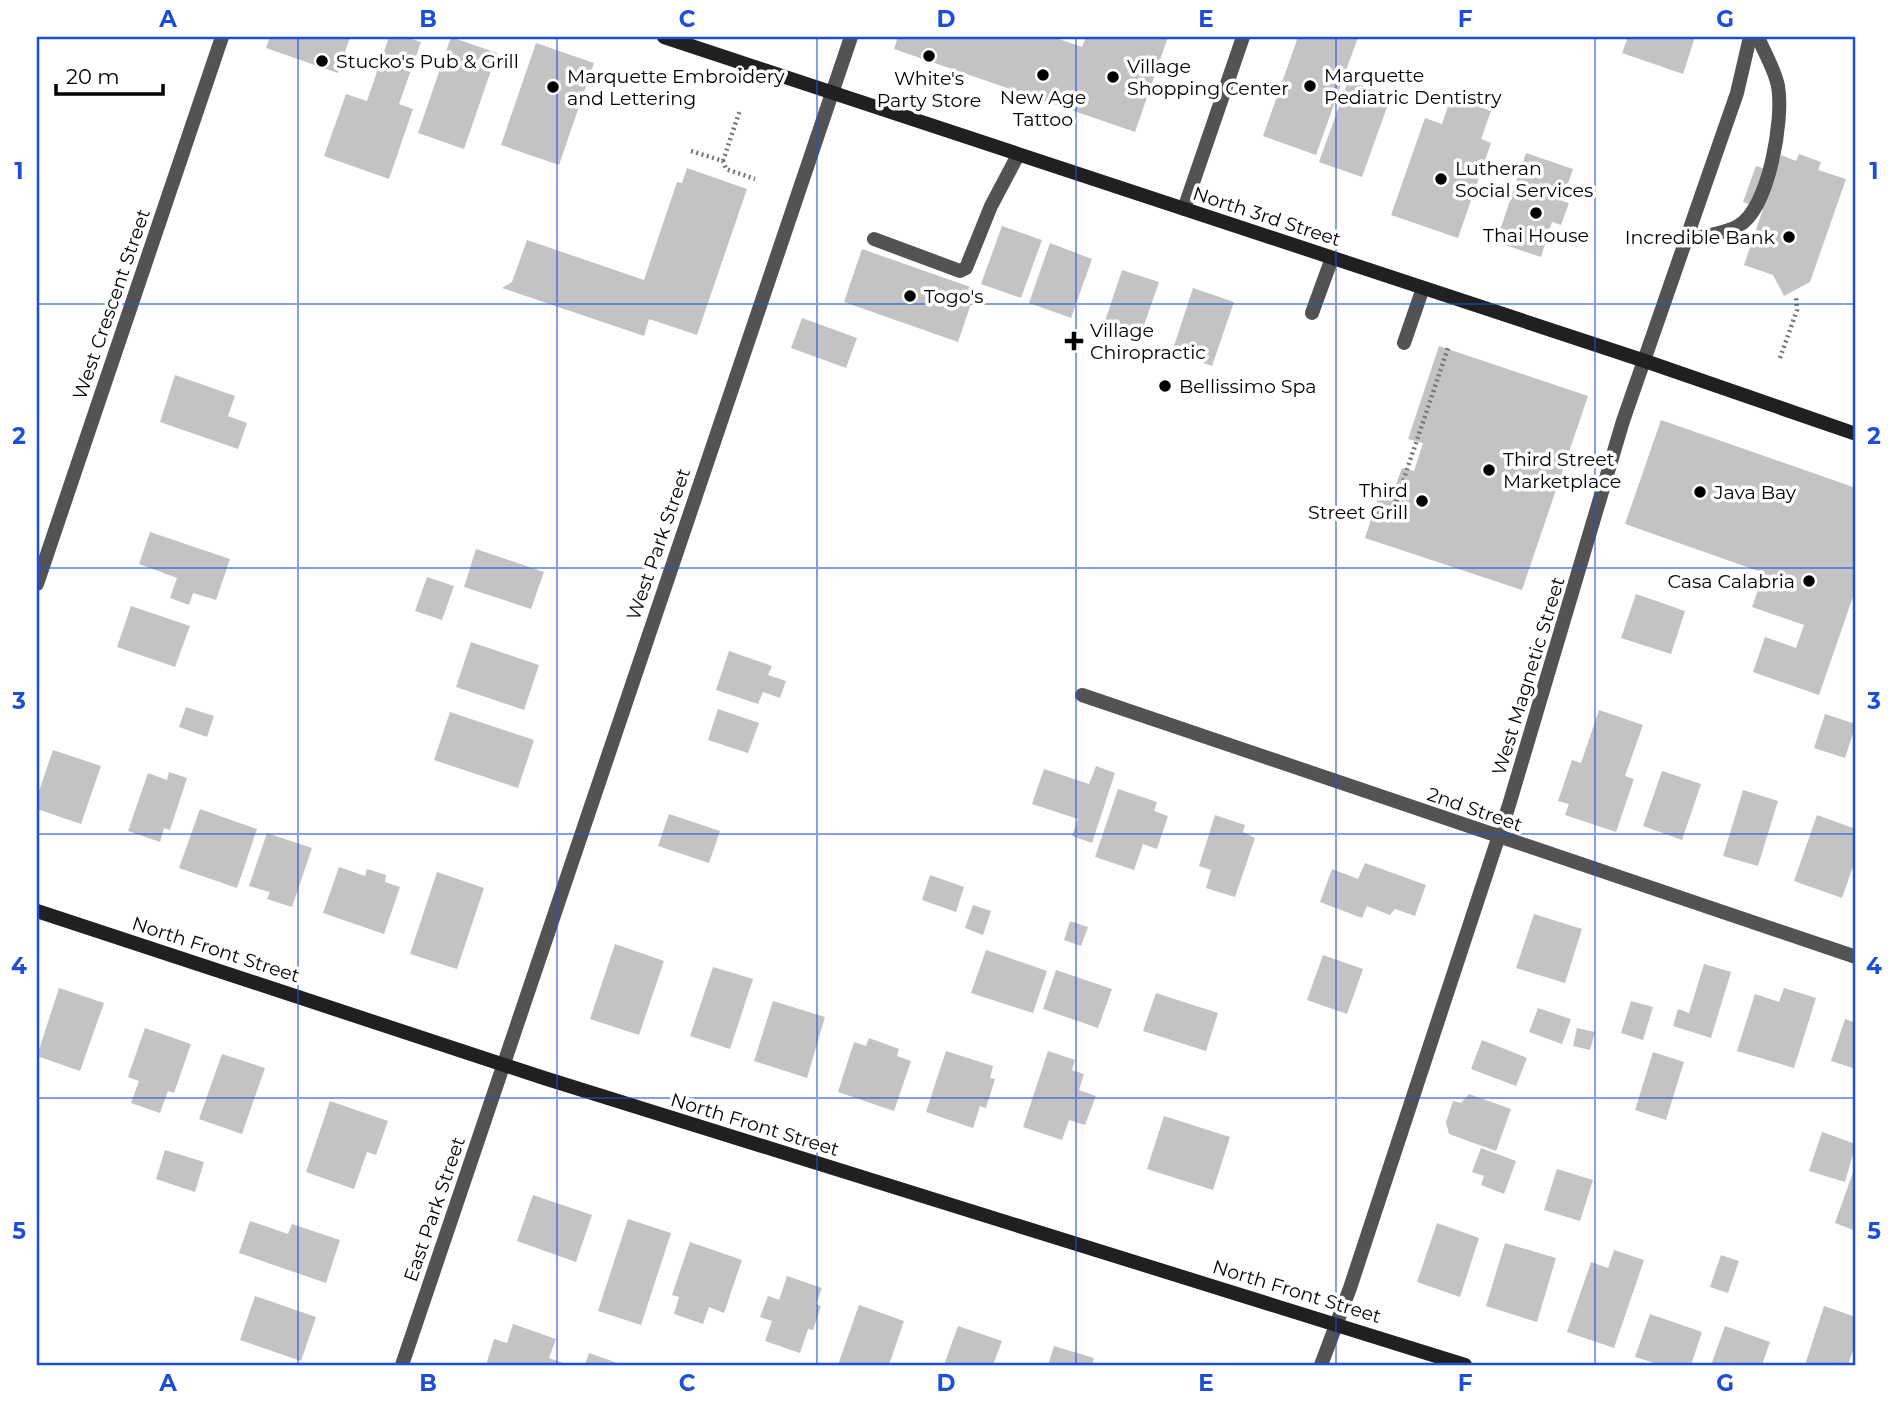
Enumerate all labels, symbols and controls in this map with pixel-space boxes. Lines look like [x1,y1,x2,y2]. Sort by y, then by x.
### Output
text: A [158,5,177,33]
text: B [419,5,437,33]
text: C [679,5,696,33]
text: D [937,5,956,33]
text: E [1198,5,1214,33]
text: F [1458,5,1473,33]
text: G [1716,5,1734,33]
marker: White's Party Store [921,48,937,64]
place label: Stucko's Pub & Grill [336,50,519,73]
scale bar [56,52,163,96]
marker: Stucko's Pub & Grill [314,53,330,69]
place label: Village Shopping Center [1127,55,1289,100]
text: 20 m [66,64,120,89]
place label: Marquette Pediatric Dentistry [1324,64,1502,109]
place label: Marquette Embroidery and Lettering [567,65,785,110]
place label: White's Party Store [877,67,981,112]
marker: New Age Tattoo [1035,67,1051,83]
marker: Village Shopping Center [1105,69,1121,85]
marker: Marquette Pediatric Dentistry [1302,78,1318,94]
marker: Marquette Embroidery and Lettering [545,79,561,95]
place label: New Age Tattoo [1000,86,1086,131]
text: 1 [14,157,24,185]
place label: Lutheran Social Services [1455,157,1593,202]
text: 1 [1869,157,1879,185]
marker: Lutheran Social Services [1433,171,1449,187]
street label: North 3rd Street [1190,182,1344,251]
marker: Thai House [1528,205,1544,221]
street label: West Crescent Street [68,206,155,403]
place label: Thai House [1483,224,1589,247]
place label: Incredible Bank [1625,226,1776,249]
marker: Incredible Bank [1781,229,1797,245]
place label: Togo's [924,285,984,308]
marker: Togo's [902,288,918,304]
place label: Village Chiropractic [1090,319,1206,364]
marker: Village Chiropractic [1064,331,1084,351]
place label: Bellissimo Spa [1179,375,1317,398]
marker: Bellissimo Spa [1157,378,1173,394]
text: 2 [12,422,26,450]
text: 2 [1867,422,1881,450]
place label: Third Street Marketplace [1503,448,1621,493]
marker: Third Street Marketplace [1481,462,1497,478]
street label: West Park Street [622,465,695,623]
place label: Third Street Grill [1308,479,1408,524]
place label: Java Bay [1713,481,1797,504]
marker: Java Bay [1692,484,1708,500]
marker: Third Street Grill [1414,493,1430,509]
place label: Casa Calabria [1667,570,1795,593]
marker: Casa Calabria [1801,573,1817,589]
street label: West Magnetic Street [1487,574,1570,778]
text: 3 [11,687,26,715]
text: 3 [1866,687,1881,715]
street label: 2nd Street [1424,782,1526,837]
street label: North Front Street [129,912,303,988]
text: 4 [11,952,27,980]
text: 4 [1866,952,1882,980]
street label: North Front Street [668,1088,842,1161]
street label: East Park Street [399,1133,470,1285]
text: 5 [12,1217,26,1245]
text: 5 [1867,1217,1881,1245]
street label: North Front Street [1210,1255,1384,1328]
text: A [158,1369,177,1397]
text: B [419,1369,437,1397]
text: C [679,1369,696,1397]
text: D [937,1369,956,1397]
text: E [1198,1369,1214,1397]
text: F [1458,1369,1473,1397]
text: G [1716,1369,1734,1397]

